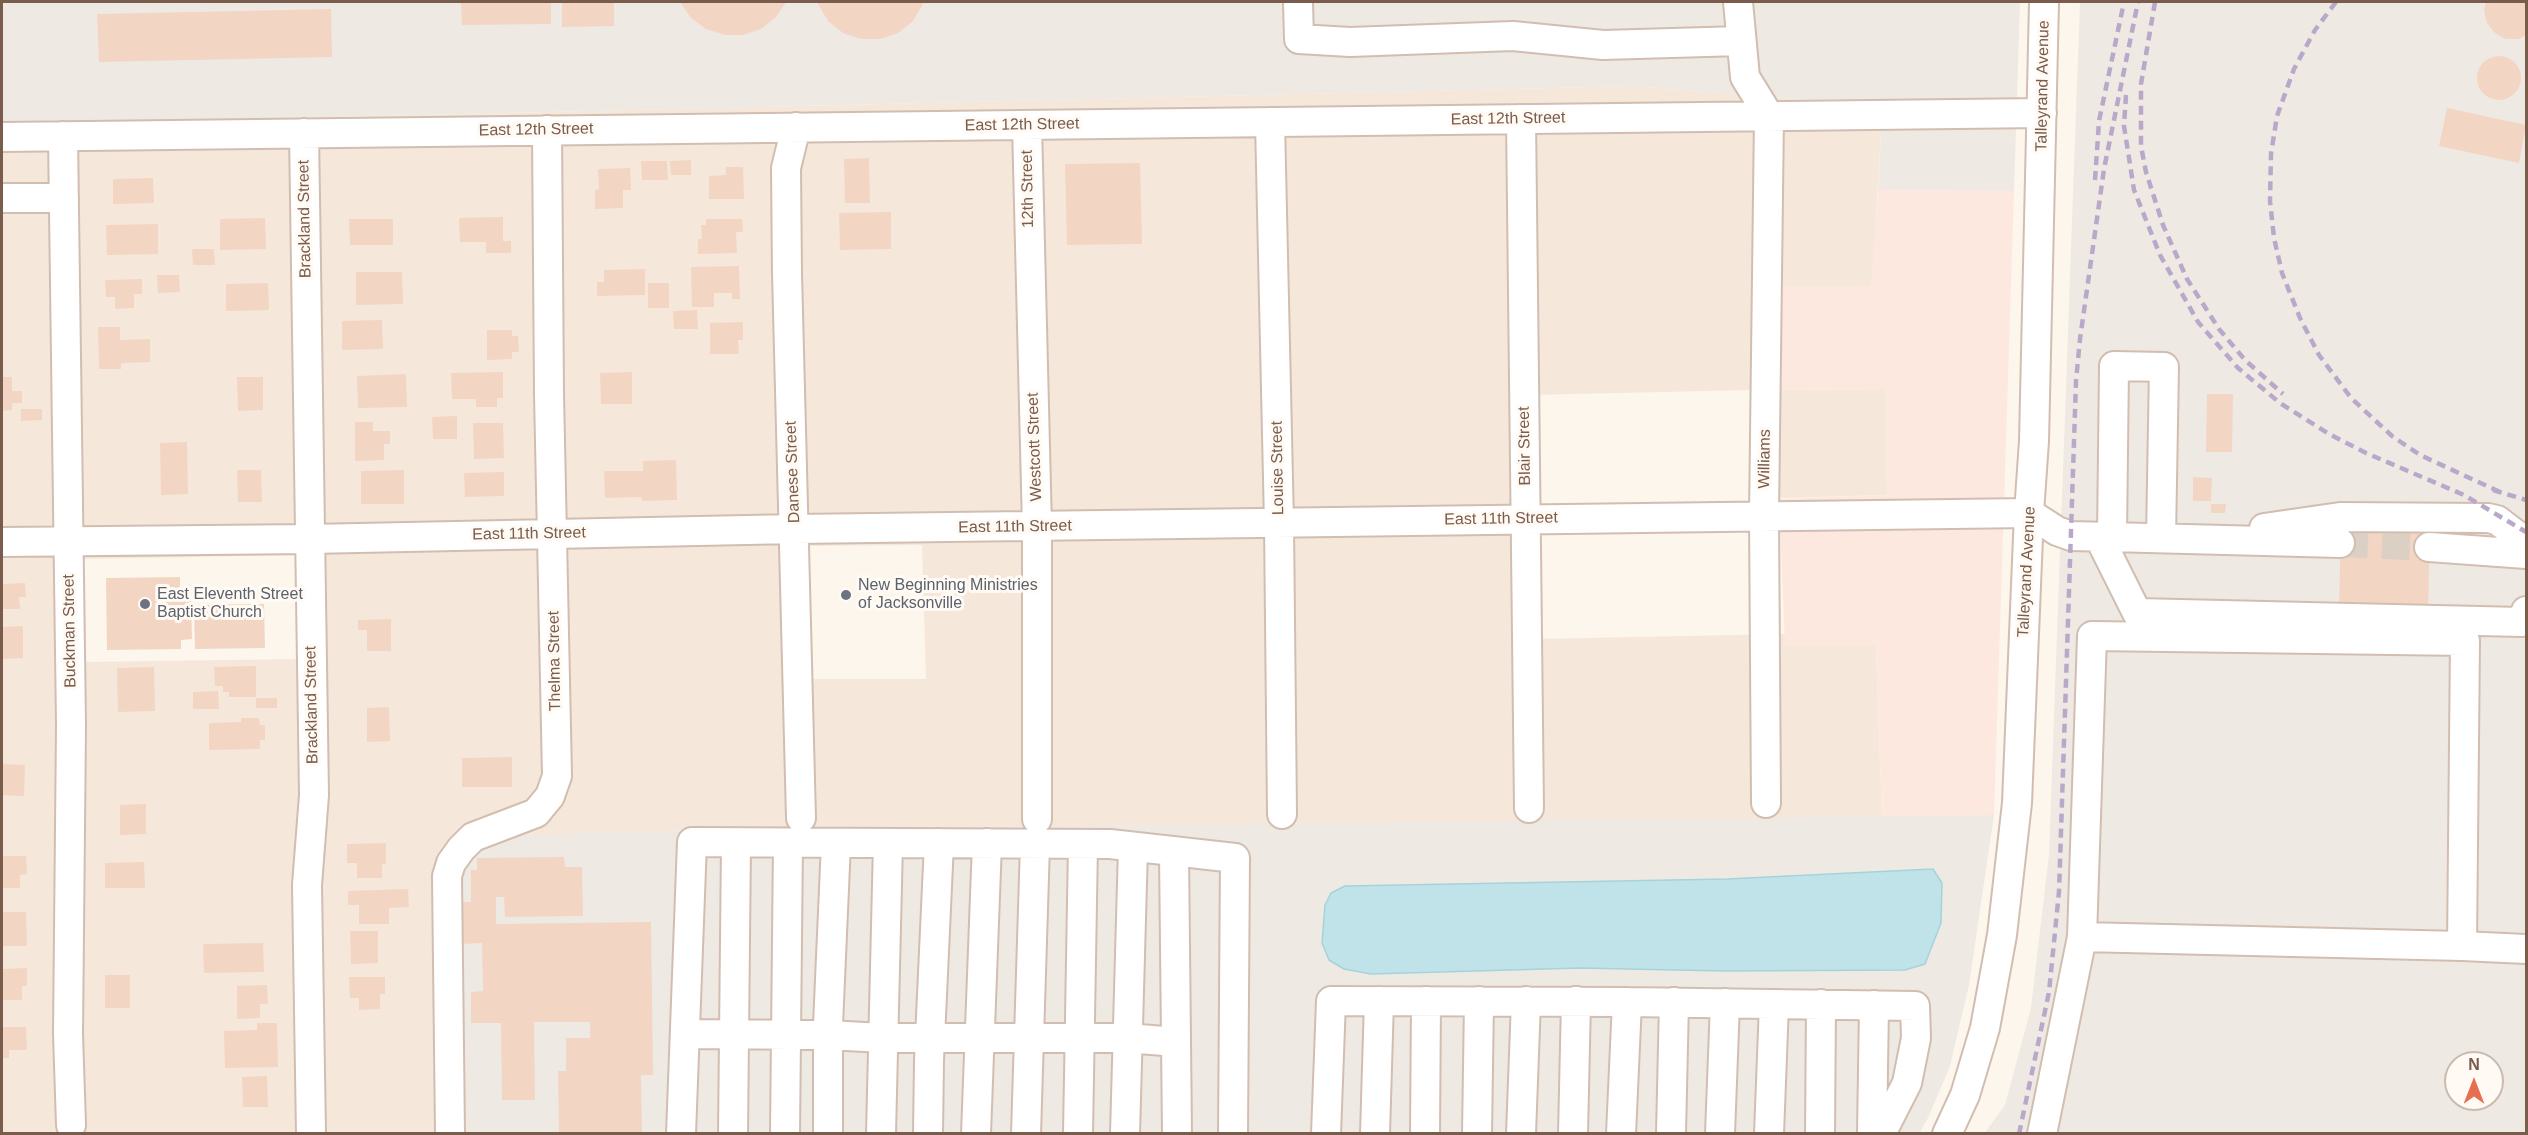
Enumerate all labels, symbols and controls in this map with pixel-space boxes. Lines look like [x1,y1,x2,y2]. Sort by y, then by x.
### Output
street label: Talleyrand Avenue [2032,20,2054,152]
street label: East 12th Street [1450,108,1566,130]
street label: East 12th Street [964,114,1080,136]
street label: East 12th Street [478,119,594,141]
street label: 12th Street [1018,150,1038,228]
street label: Brackland Street [294,160,316,278]
street label: Westcott Street [1024,392,1046,502]
street label: Blair Street [1515,406,1535,486]
street label: Danese Street [782,421,804,523]
street label: Louise Street [1268,421,1288,515]
street label: Williams [1755,429,1775,489]
street label: Talleyrand Avenue [2014,506,2040,638]
street label: East 11th Street [1444,508,1558,530]
street label: East 11th Street [958,516,1072,538]
street label: East 11th Street [472,523,586,545]
street label: Buckman Street [59,574,81,688]
place label: New Beginning Ministries of Jacksonville [858,576,1038,614]
place label: East Eleventh Street Baptist Church [157,585,303,623]
marker: New Beginning Ministries of Jacksonville [839,588,853,602]
marker: East Eleventh Street Baptist Church [138,597,152,611]
street label: Thelma Street [545,611,565,711]
street label: Brackland Street [301,646,323,764]
north arrow [2444,1051,2504,1111]
text: N [2468,1056,2480,1073]

